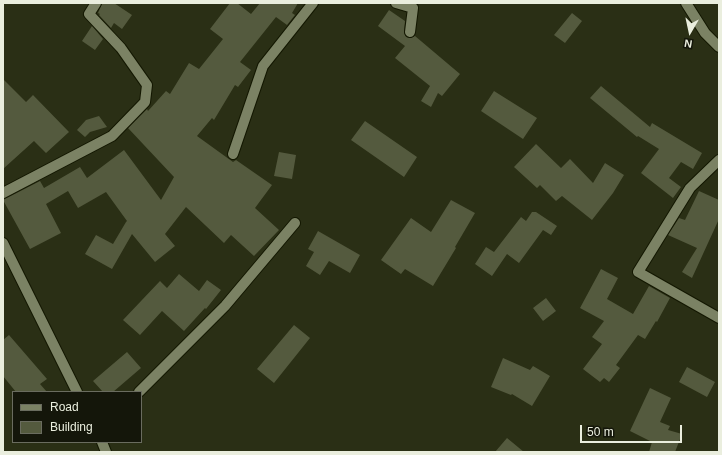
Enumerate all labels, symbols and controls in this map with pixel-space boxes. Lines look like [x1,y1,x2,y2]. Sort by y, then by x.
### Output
north arrow [670,12,710,52]
text: N [683,37,693,50]
legend [12,391,142,443]
text: Road [50,400,79,414]
scale bar [582,417,684,443]
text: Building [50,420,93,434]
text: 50 m [587,425,614,439]

